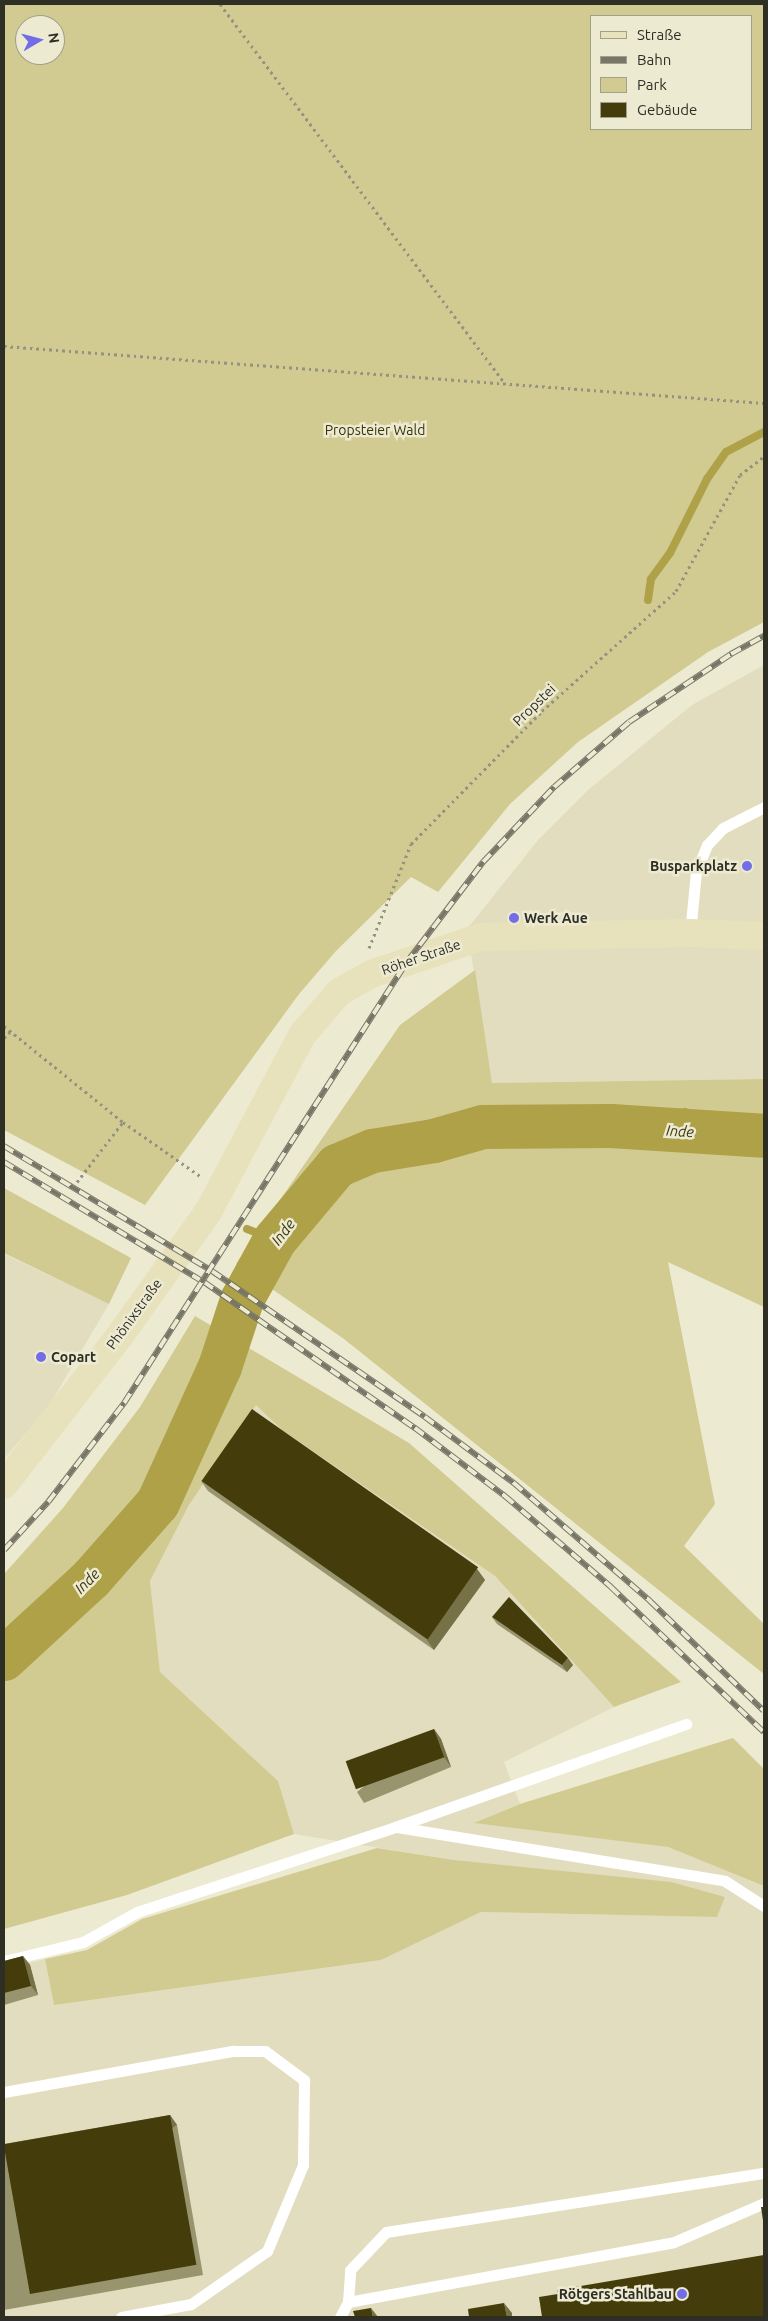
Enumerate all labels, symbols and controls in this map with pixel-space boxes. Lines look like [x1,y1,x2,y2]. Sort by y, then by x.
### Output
north arrow [15,15,65,65]
legend [590,15,753,130]
text: Straße [637,26,681,43]
text: N [45,32,63,44]
text: Bahn [637,51,671,68]
text: Park [637,76,667,93]
text: Gebäude [637,101,697,118]
park label: Propsteier Wald [325,422,425,438]
street label: Propstei [509,681,559,729]
place label: Busparkplatz [650,858,737,874]
marker: Busparkplatz [741,860,753,872]
place label: Werk Aue [524,910,588,926]
marker: Werk Aue [508,912,520,924]
street label: Röher Straße [379,936,463,978]
water label: Inde [665,1121,695,1141]
water label: Inde [267,1215,299,1249]
street label: Phönixstraße [103,1275,165,1353]
place label: Copart [51,1349,96,1365]
marker: Copart [35,1351,47,1363]
water label: Inde [71,1565,103,1597]
place label: Rötgers Stahlbau [559,2286,672,2302]
marker: Rötgers Stahlbau [676,2288,688,2300]

